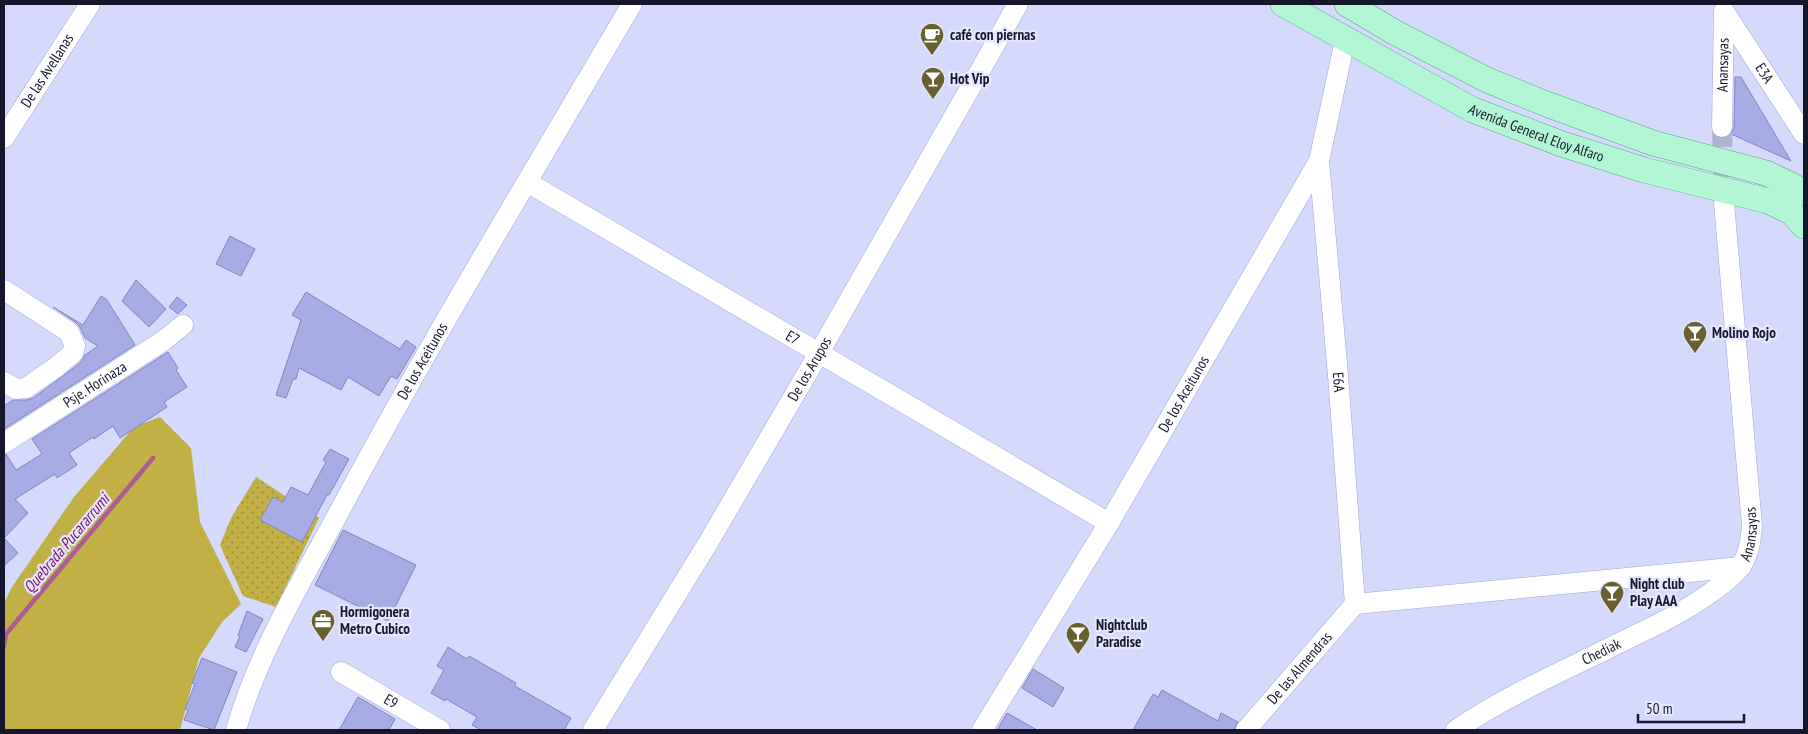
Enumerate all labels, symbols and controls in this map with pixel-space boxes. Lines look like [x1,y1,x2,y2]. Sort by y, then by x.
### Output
cafe icon: café con piernas [919,22,945,56]
place label: café con piernas [950,25,1036,44]
street label: De las Avellanas [16,30,77,111]
street label: Anansayas [1713,38,1733,92]
street label: E3A [1751,59,1779,87]
bar icon: Hot Vip [920,66,946,100]
place label: Hot Vip [950,69,990,88]
street label: Avenida General Eloy Alfaro [1465,99,1607,166]
street label: De los Aceitunos [393,319,451,403]
bar icon: Molino Rojo [1682,320,1708,354]
place label: Molino Rojo [1712,323,1776,342]
street label: E7 [782,326,803,349]
street label: De los Arupos [783,333,835,404]
street label: De los Aceitunos [1154,352,1213,435]
street label: Psje. Horinaza [59,357,130,412]
street label: E6A [1329,371,1349,394]
water label: Quebrada Pucararrumi [19,488,115,597]
street label: Anansayas [1735,506,1761,564]
place label: Night club Play AAA [1630,574,1685,610]
bar icon: Night club Play AAA [1599,580,1625,614]
place label: Hormigonera Metro Cubico [340,602,410,638]
office icon: Hormigonera Metro Cubico [310,608,336,642]
place label: Nightclub Paradise [1096,615,1148,651]
bar icon: Nightclub Paradise [1065,621,1091,655]
street label: De las Almendras [1263,628,1336,708]
street label: Chediak [1578,634,1624,669]
street label: E9 [381,689,402,712]
scale bar [1638,692,1744,724]
text: 50 m [1646,699,1672,718]

